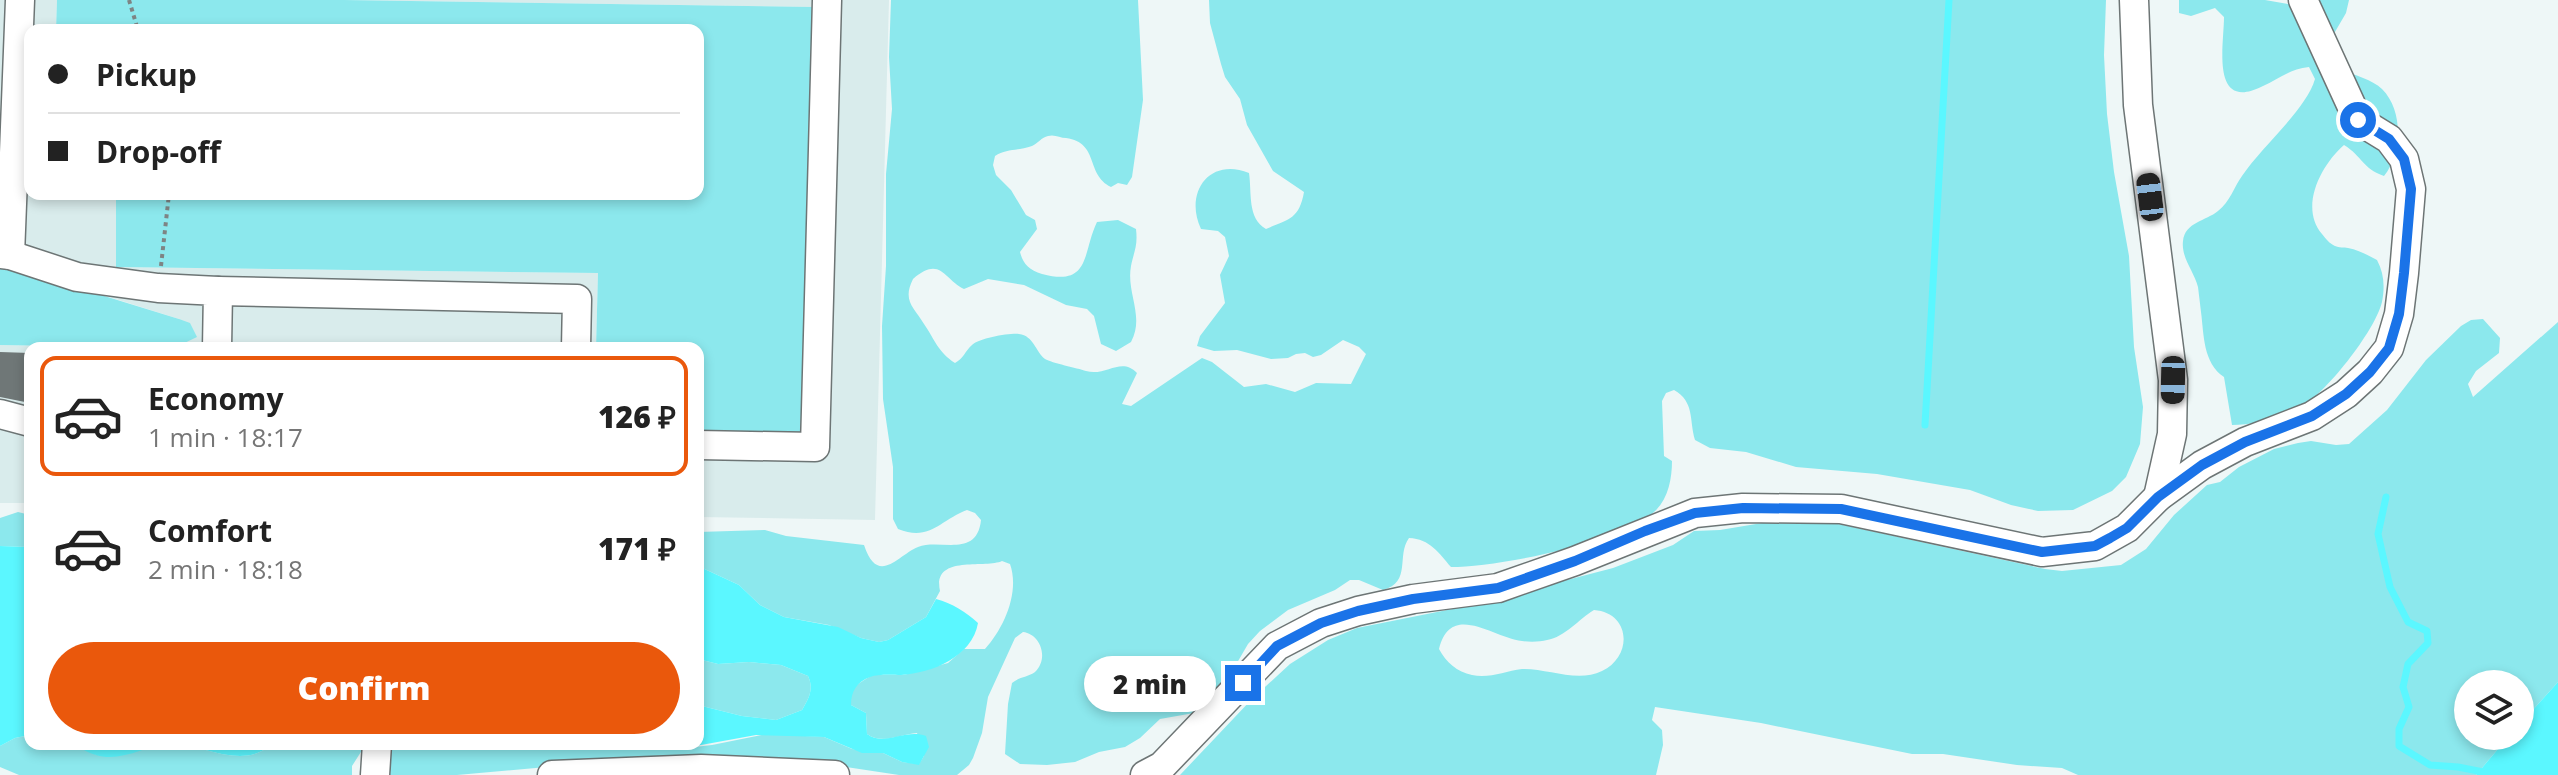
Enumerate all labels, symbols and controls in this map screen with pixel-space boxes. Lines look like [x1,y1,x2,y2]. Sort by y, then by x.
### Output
text: Pickup [96,54,197,95]
route start [2340,102,2376,138]
text: Drop-off [96,131,221,172]
car [2135,172,2165,222]
car [2161,356,2185,404]
text: Economy [148,378,284,419]
icon: car [52,380,124,452]
text: 126 ₽ [598,396,676,437]
text: 1 min · 18:17 [148,419,303,455]
text: Comfort [148,510,272,551]
icon: car [52,512,124,584]
text: 171 ₽ [598,528,676,569]
text: 2 min · 18:18 [148,551,303,587]
button: Confirm [48,642,680,734]
callout: 2 min [1083,655,1215,711]
route end [1225,665,1261,701]
text: 2 min [1113,666,1187,702]
map controls [2454,670,2534,750]
button: layers [2454,670,2534,750]

